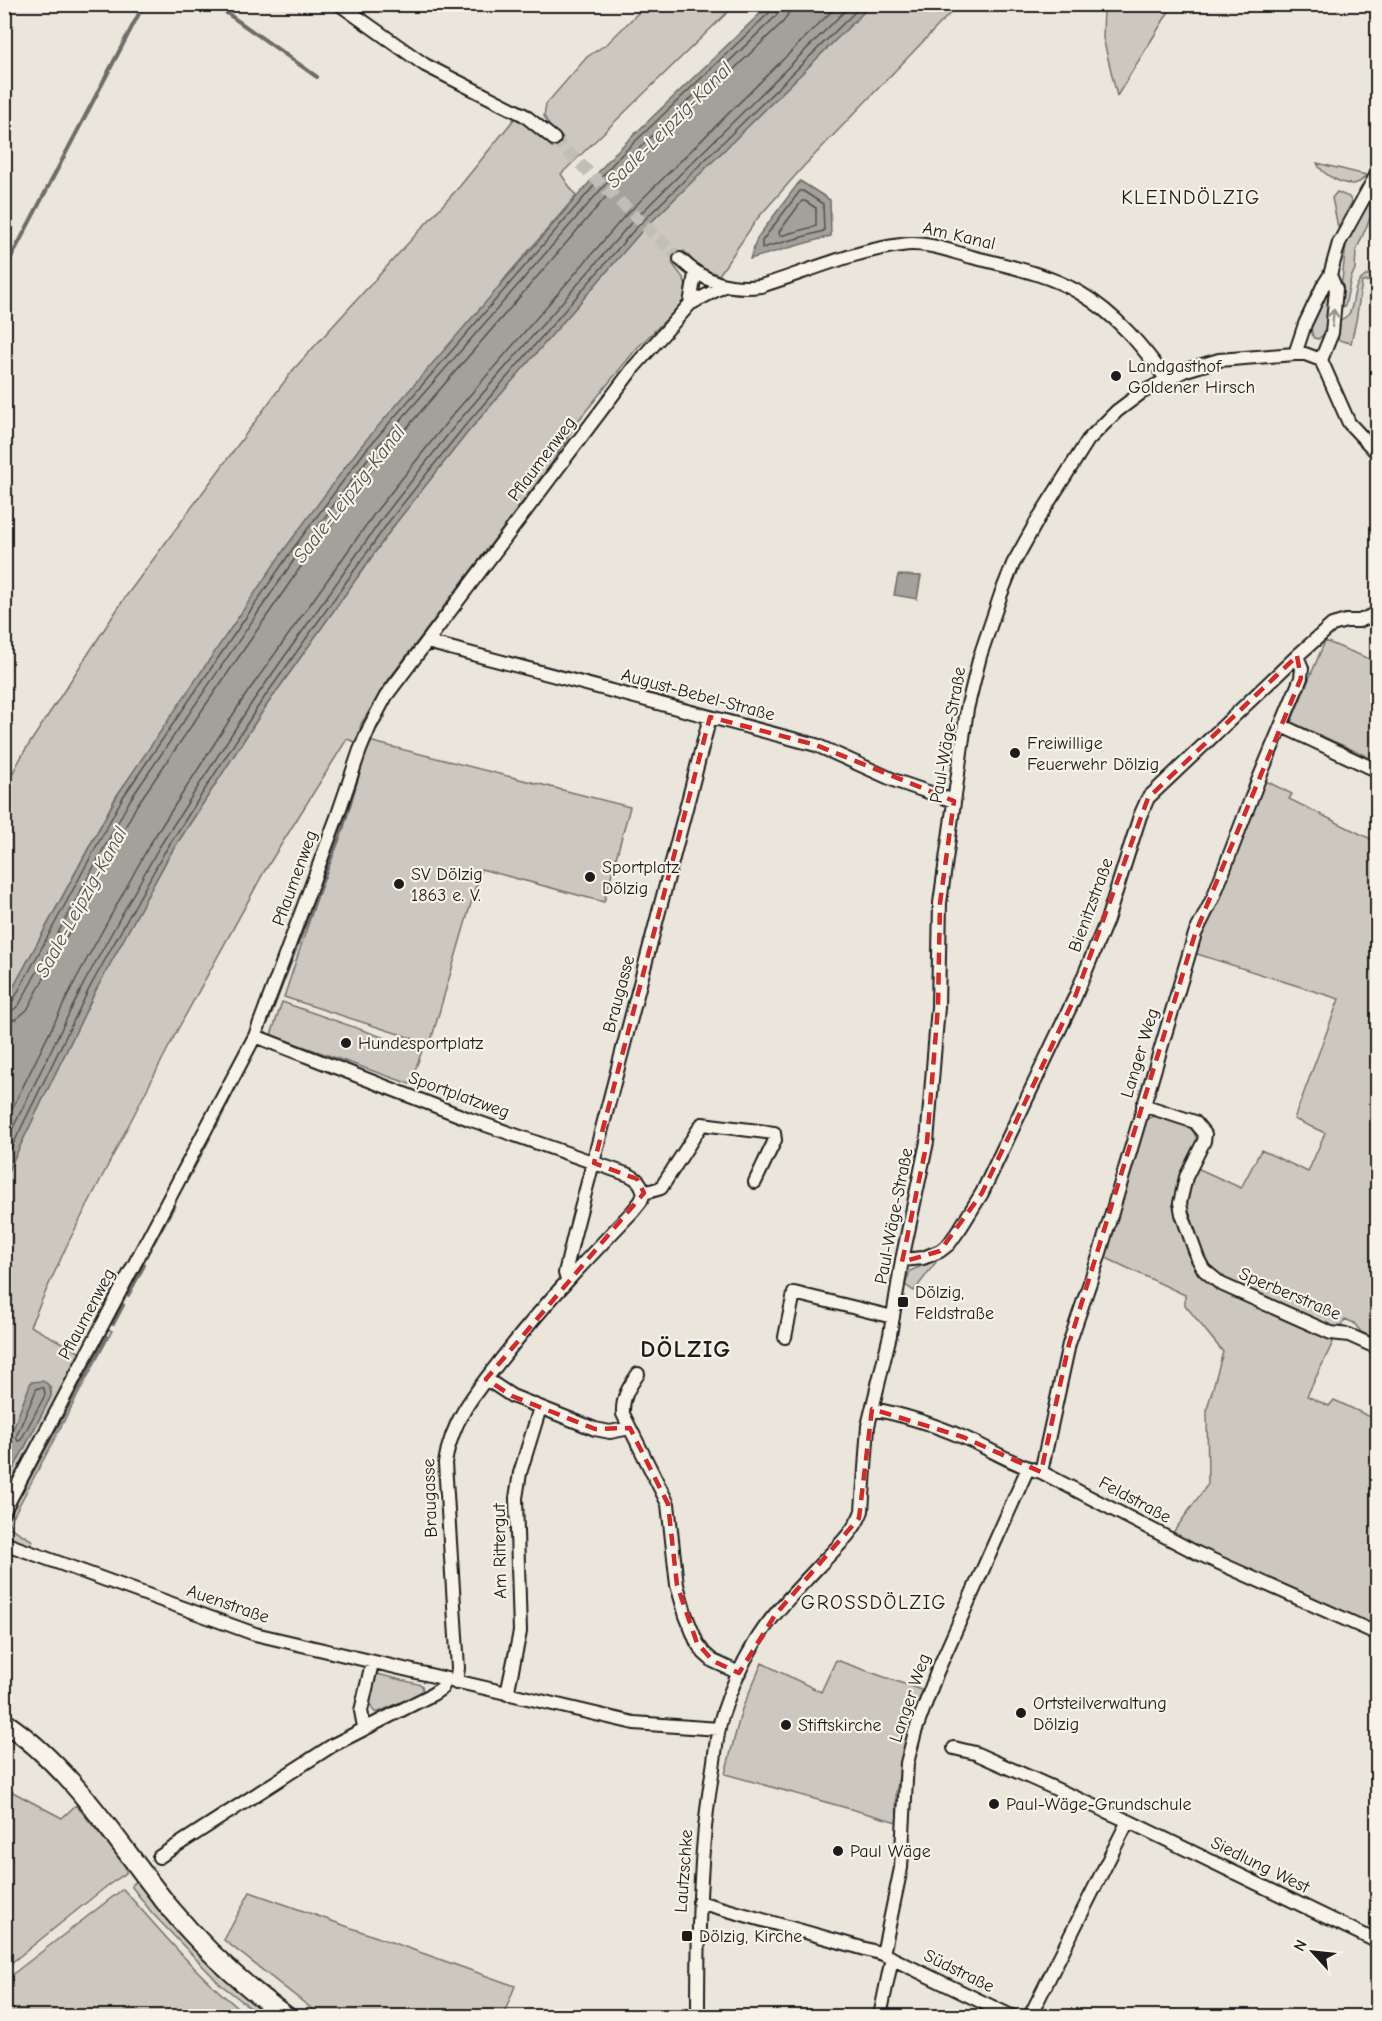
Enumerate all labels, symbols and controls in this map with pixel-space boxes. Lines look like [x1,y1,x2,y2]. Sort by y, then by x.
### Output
water label: Saale-Leipzig-Kanal [601,57,737,193]
district label: KLEINDÖLZIG [1121,186,1261,209]
street label: Am Kanal [921,217,997,255]
one-way arrow [1328,309,1339,329]
place label: Landgasthof Goldener Hirsch [1128,356,1255,398]
marker: Landgasthof Goldener Hirsch [1109,369,1123,383]
street label: Pflaumenweg [503,413,581,505]
water label: Saale-Leipzig-Kanal [288,420,410,567]
street label: August-Bebel-Straße [619,664,777,726]
street label: Paul-Wäge-Straße [926,665,970,805]
place label: Freiwillige Feuerwehr Dölzig [1027,733,1159,775]
marker: Freiwillige Feuerwehr Dölzig [1008,746,1022,760]
water label: Saale-Leipzig-Kanal [30,822,132,981]
street label: Pflaumenweg [268,827,322,929]
street label: Bienitzstraße [1064,855,1118,955]
place label: Sportplatz Dölzig [602,857,679,899]
place label: SV Dölzig 1863 e. V. [411,864,483,906]
marker: Sportplatz Dölzig [583,870,597,884]
marker: SV Dölzig 1863 e. V. [392,877,406,891]
street label: Braugasse [599,953,639,1035]
street label: Langer Weg [1116,1006,1164,1100]
place label: Hundesportplatz [358,1033,484,1054]
marker: Hundesportplatz [339,1036,353,1050]
street label: Sportplatzweg [406,1067,512,1123]
street label: Paul-Wäge-Straße [870,1146,918,1286]
street label: Sperberstraße [1236,1263,1344,1325]
street label: Pflaumenweg [54,1265,120,1363]
place label: Dölzig, Feldstraße [915,1282,994,1324]
marker: Dölzig, Feldstraße [896,1295,910,1309]
district label: DÖLZIG [640,1335,732,1363]
street label: Braugasse [418,1458,442,1538]
street label: Feldstraße [1095,1472,1175,1528]
street label: Am Rittergut [489,1502,511,1599]
street label: Auenstraße [184,1580,272,1628]
district label: GROSSDÖLZIG [801,1591,947,1614]
street label: Langer Weg [885,1651,935,1745]
place label: Ortsteilverwaltung Dölzig [1033,1693,1167,1735]
marker: Ortsteilverwaltung Dölzig [1014,1706,1028,1720]
place label: Stiftskirche [798,1715,882,1736]
marker: Stiftskirche [779,1718,793,1732]
place label: Paul-Wäge-Grundschule [1006,1794,1191,1815]
marker: Paul-Wäge-Grundschule [987,1797,1001,1811]
street label: Lautzschke [671,1829,697,1913]
street label: Siedlung West [1207,1832,1314,1898]
place label: Paul Wäge [850,1841,931,1862]
marker: Paul Wäge [831,1844,845,1858]
north arrow [1283,1922,1343,1982]
place label: Dölzig, Kirche [699,1926,802,1947]
marker: Dölzig, Kirche [680,1929,694,1943]
text: N [1290,1937,1311,1954]
street label: Südstraße [920,1945,998,1997]

